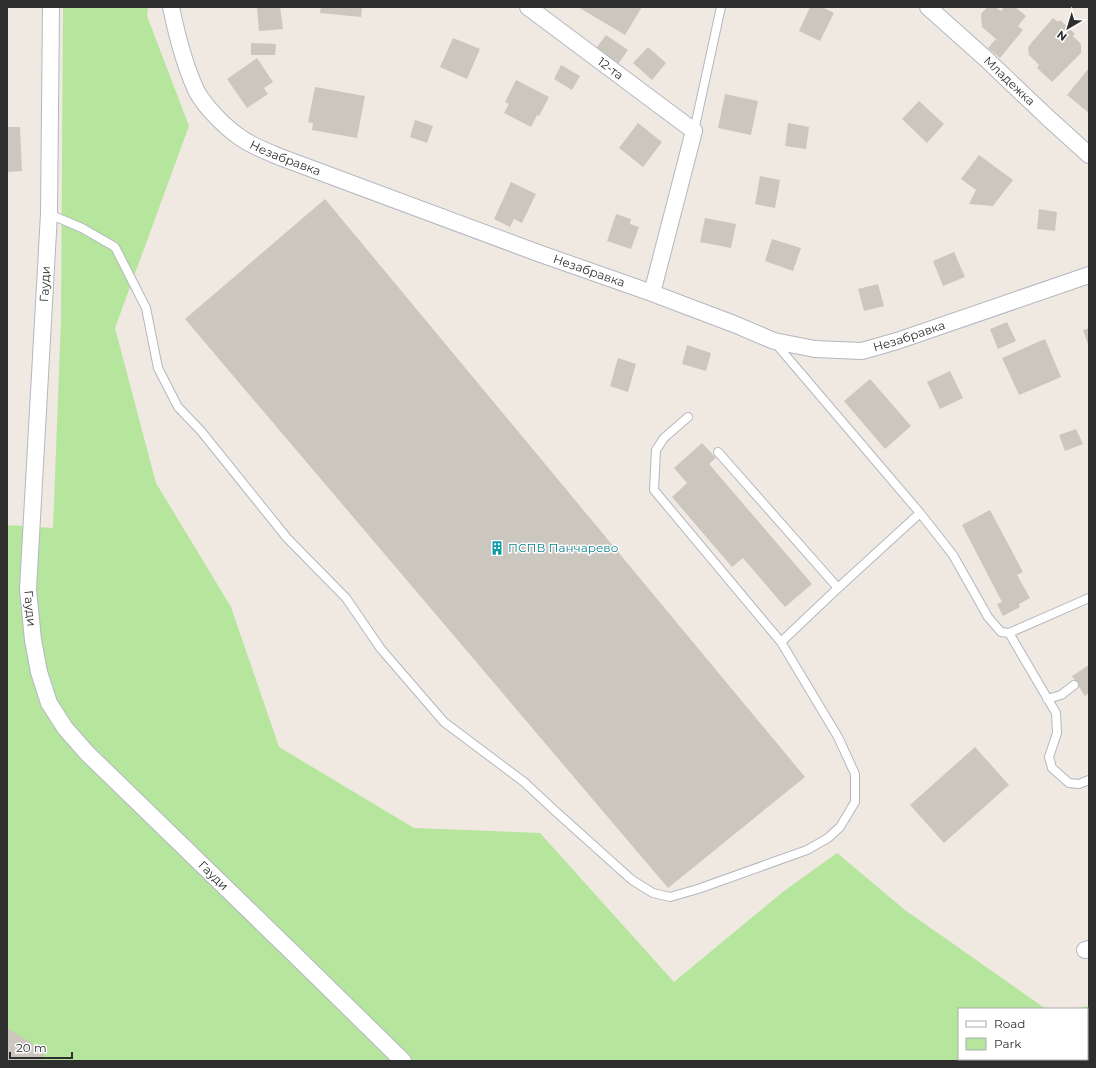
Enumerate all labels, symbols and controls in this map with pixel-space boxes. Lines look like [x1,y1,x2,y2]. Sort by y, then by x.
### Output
north arrow [1048,8,1088,48]
text: N [1054,28,1070,44]
street label: Младежка [981,53,1038,109]
street label: 12-та [595,54,627,83]
street label: Незабравка [247,137,323,178]
street label: Незабравка [551,251,627,290]
street label: Гауди [36,266,53,302]
street label: Незабравка [871,317,947,354]
building icon: ПСПВ Панчарево [489,540,505,556]
place label: ПСПВ Панчарево [508,540,619,555]
street label: Гауди [21,590,40,627]
street label: Гауди [195,857,232,893]
legend [958,1008,1088,1060]
text: Road [994,1016,1025,1031]
scale bar [10,1034,72,1060]
text: Park [994,1036,1022,1051]
text: 20 m [16,1040,47,1055]

